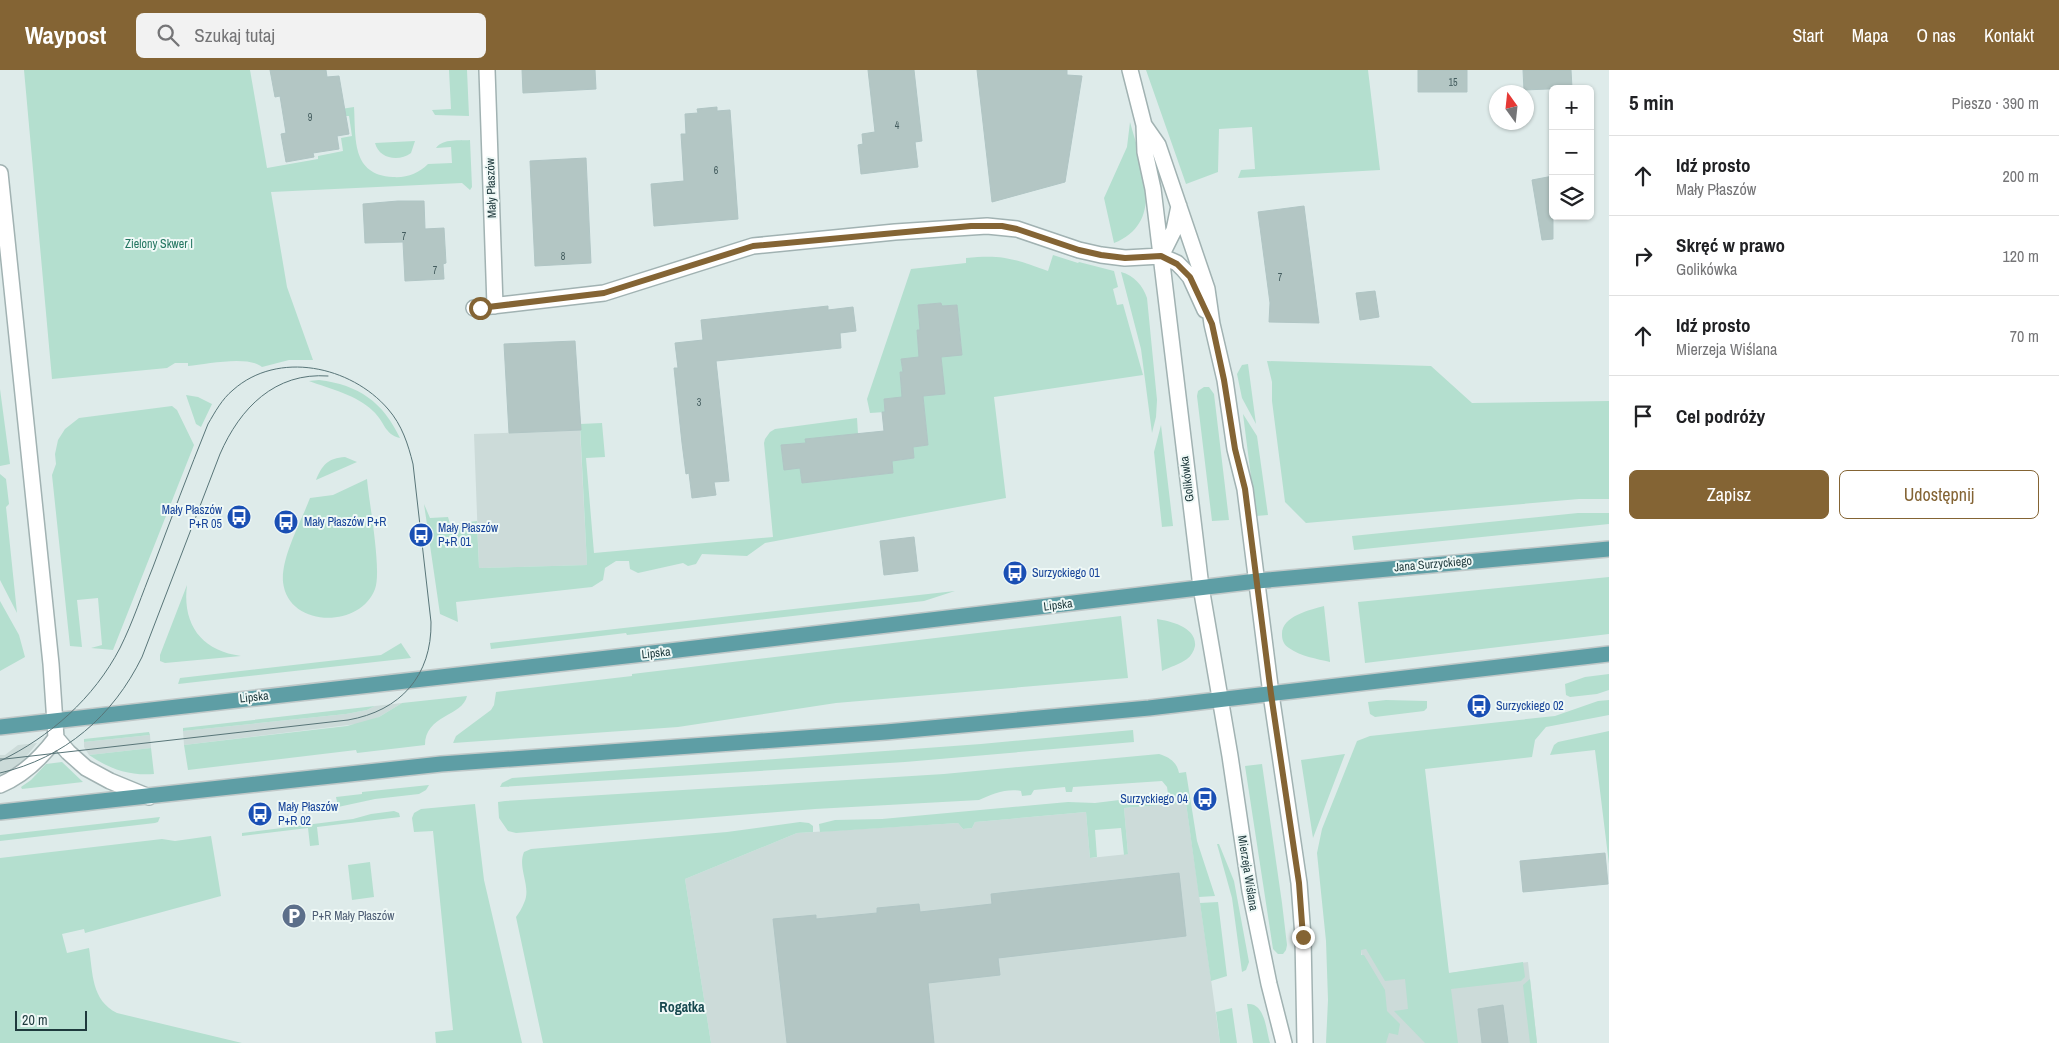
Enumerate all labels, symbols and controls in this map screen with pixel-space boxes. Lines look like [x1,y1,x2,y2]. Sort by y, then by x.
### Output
search box [136,13,486,58]
text: Waypost [25,19,106,51]
icon: search [154,21,182,49]
text: Szukaj tutaj [194,22,275,48]
text: Start [1792,23,1824,48]
text: Mapa [1852,23,1889,48]
text: O nas [1917,23,1956,48]
text: Kontakt [1984,23,2034,48]
house number: 15 [1448,76,1458,89]
north arrow [1489,85,1534,130]
map controls [1549,85,1594,220]
button: + [1549,85,1594,130]
text: 5 min [1629,88,1674,117]
text: Pieszo · 390 m [1951,92,2039,114]
house number: 9 [308,111,313,124]
house number: 4 [895,119,900,132]
button: − [1549,130,1594,175]
text: Idź prosto [1676,152,1750,178]
street label: Mały Płaszów [482,157,500,218]
icon: ahead [1629,162,1657,190]
house number: 6 [714,164,719,177]
text: 200 m [2003,165,2039,187]
button: layers [1549,175,1594,220]
text: Mały Płaszów [1676,178,1756,200]
house number: 7 [402,230,407,243]
text: Skręć w prawo [1676,232,1785,258]
park label: Zielony Skwer I [125,236,193,252]
icon: right [1629,242,1657,270]
text: 120 m [2003,245,2039,267]
house number: 8 [561,250,566,263]
text: Golikówka [1676,258,1737,280]
house number: 7 [433,264,438,277]
house number: 7 [1278,271,1283,284]
route start [469,297,492,320]
text: Idź prosto [1676,312,1750,338]
icon: ahead [1629,322,1657,350]
text: 70 m [2010,325,2039,347]
text: Mierzeja Wiślana [1676,338,1777,360]
house number: 3 [697,396,702,409]
icon: arrive [1629,402,1657,430]
text: Cel podróży [1676,403,1765,429]
street label: Golikówka [1176,455,1198,503]
button: Zapisz [1629,470,1829,519]
button: Udostępnij [1839,470,2039,519]
place label: Mały Płaszów P+R 05 [162,502,223,532]
bus stop icon: Mały Płaszów P+R 05 [226,504,252,530]
bus stop icon: Mały Płaszów P+R [273,509,299,535]
place label: Mały Płaszów P+R [304,514,386,530]
place label: Mały Płaszów P+R 01 [438,520,499,550]
bus stop icon: Mały Płaszów P+R 01 [408,522,434,548]
street label: Jana Surzyckiego [1393,553,1473,575]
bus stop icon: Surzyckiego 01 [1002,560,1028,586]
place label: Surzyckiego 01 [1032,565,1100,581]
street label: Lipska [1043,595,1074,615]
street label: Lipska [641,643,672,662]
street label: Lipska [239,687,270,706]
bus stop icon: Surzyckiego 02 [1466,693,1492,719]
place label: Surzyckiego 02 [1496,698,1564,714]
bus stop icon: Surzyckiego 04 [1192,786,1218,812]
place label: Surzyckiego 04 [1120,791,1189,807]
place label: Mały Płaszów P+R 02 [278,799,339,829]
bus stop icon: Mały Płaszów P+R 02 [247,801,273,827]
street label: Mierzeja Wiślana [1234,834,1262,912]
parking icon: P+R Mały Płaszów [281,903,307,929]
place label: P+R Mały Płaszów [312,908,395,924]
route end [1292,926,1315,949]
district label: Rogatka [659,998,705,1016]
scale bar [15,1008,88,1031]
text: 20 m [22,1011,48,1029]

